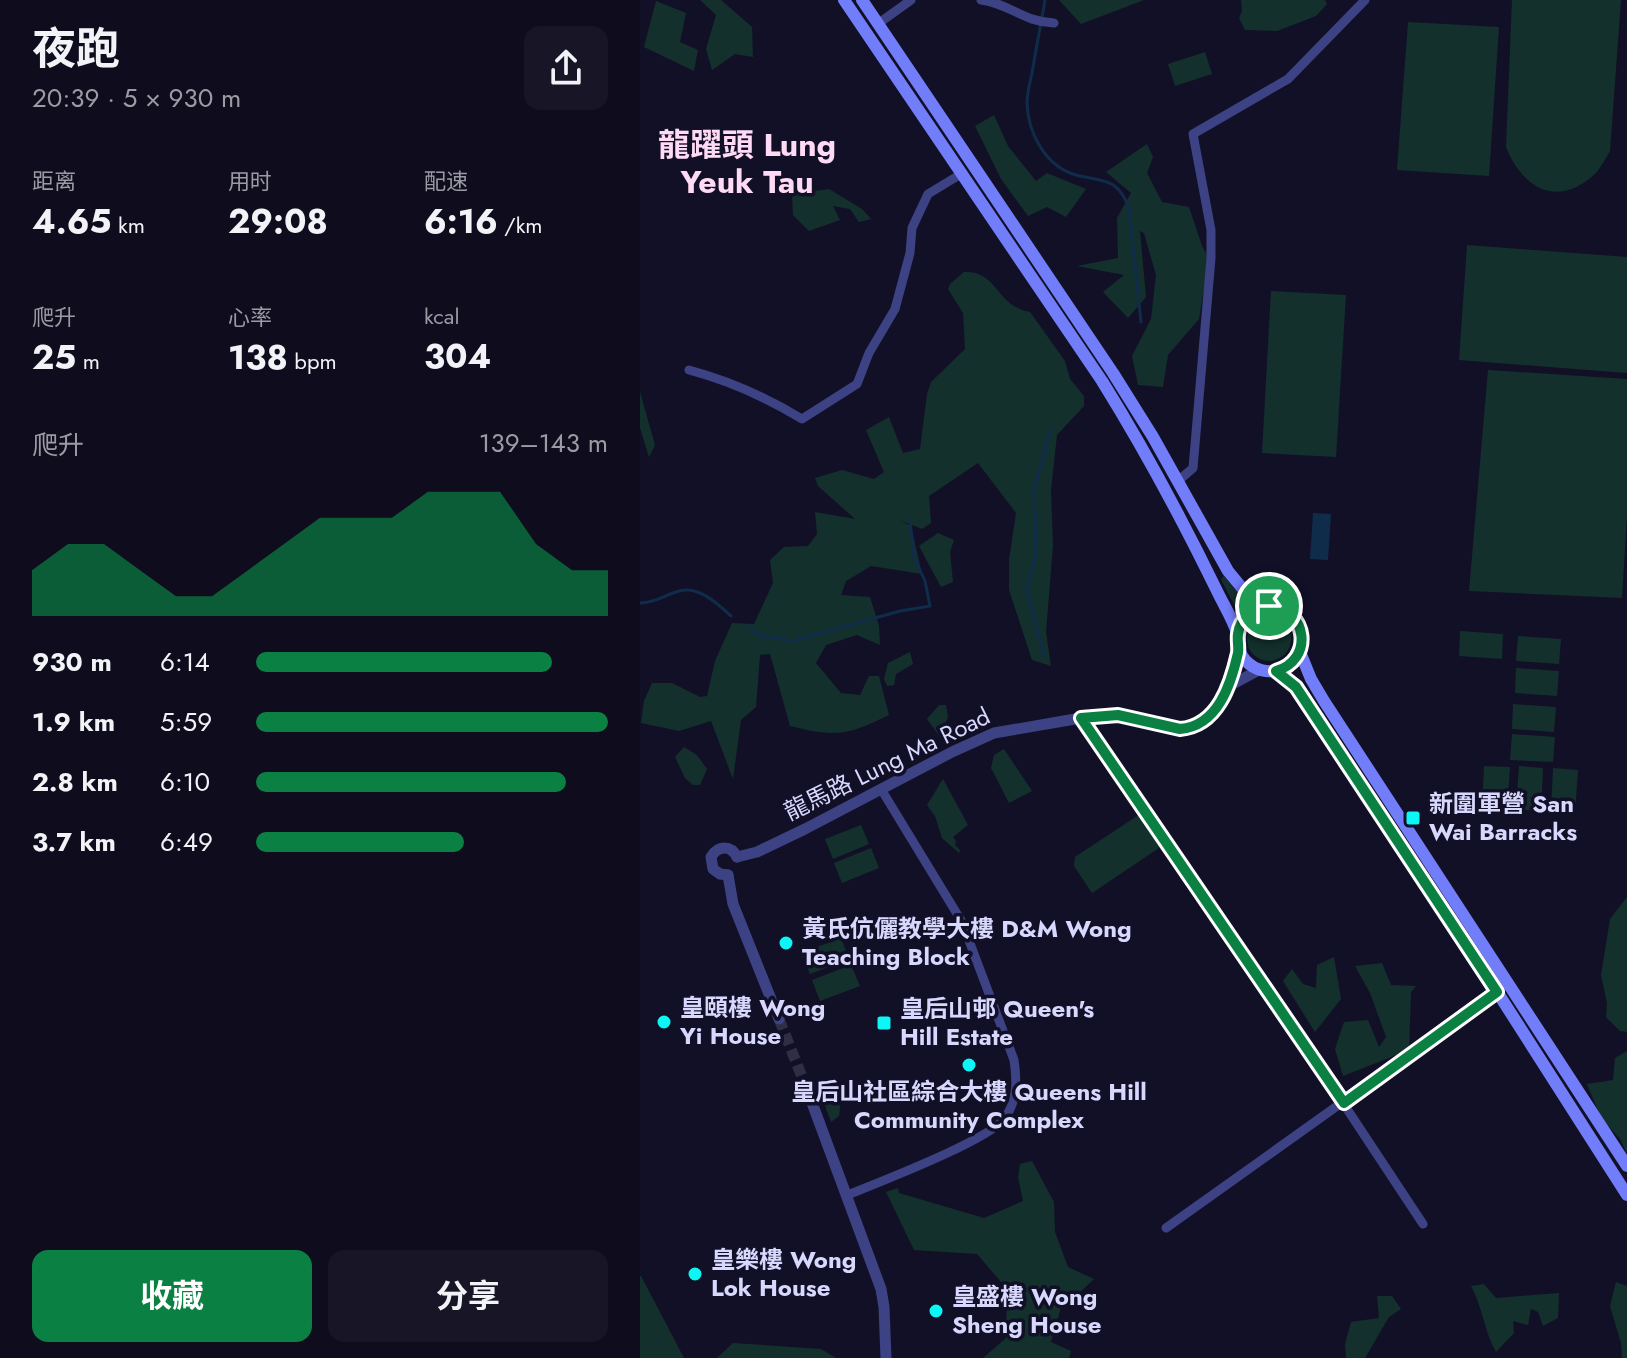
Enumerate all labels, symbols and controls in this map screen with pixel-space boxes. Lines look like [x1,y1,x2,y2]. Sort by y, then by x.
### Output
text: 夜跑 [32,17,120,81]
button: share [524,26,608,110]
text: 20:39 · 5 × 930 m [32,79,241,117]
district label: 龍躍頭 Lung Yeuk Tau [658,122,836,205]
text: 距离 [32,165,76,197]
text: 用时 [228,165,272,197]
text: 配速 [424,165,468,197]
text: 4.65 [32,197,111,246]
text: 29:08 [228,197,328,246]
text: 6:16 [424,197,498,246]
text: km [111,209,145,241]
text: /km [498,209,543,241]
text: kcal [424,300,460,332]
text: 爬升 [32,301,76,333]
text: 心率 [228,301,272,333]
text: 304 [424,332,491,381]
text: 25 [32,333,76,382]
text: 138 [228,333,288,382]
text: m [76,345,100,377]
text: bpm [288,345,337,377]
text: 139–143 m [479,424,608,462]
text: 爬升 [32,426,84,464]
pin [1235,572,1303,640]
icon: arrive [1247,584,1291,628]
text: 930 m [32,643,112,681]
text: 6:14 [160,643,210,681]
street label: 龍馬路 Lung Ma Road [778,698,996,829]
text: 1.9 km [32,703,115,741]
text: 5:59 [160,703,212,741]
text: 2.8 km [32,763,118,801]
text: 6:10 [160,763,210,801]
place label: 新圍軍營 San Wai Barracks [1429,786,1577,849]
marker: 新圍軍營 San Wai Barracks [1404,809,1422,827]
text: 3.7 km [32,823,116,861]
text: 6:49 [160,823,213,861]
place label: 黃氏伉儷教學大樓 D&M Wong Teaching Block [802,911,1132,974]
marker: 黃氏伉儷教學大樓 D&M Wong Teaching Block [777,934,795,952]
place label: 皇頤樓 Wong Yi House [679,990,825,1053]
place label: 皇后山邨 Queen's Hill Estate [900,991,1094,1054]
marker: 皇頤樓 Wong Yi House [655,1013,673,1031]
marker: 皇后山邨 Queen's Hill Estate [875,1014,893,1032]
marker: 皇后山社區綜合大樓 Queens Hill Community Complex [960,1056,978,1074]
place label: 皇后山社區綜合大樓 Queens Hill Community Complex [791,1074,1147,1137]
place label: 皇樂樓 Wong Lok House [711,1242,856,1305]
button: 收藏 [32,1250,312,1342]
button: 分享 [328,1250,608,1342]
marker: 皇樂樓 Wong Lok House [686,1265,704,1283]
place label: 皇盛樓 Wong Sheng House [952,1279,1102,1342]
marker: 皇盛樓 Wong Sheng House [927,1302,945,1320]

